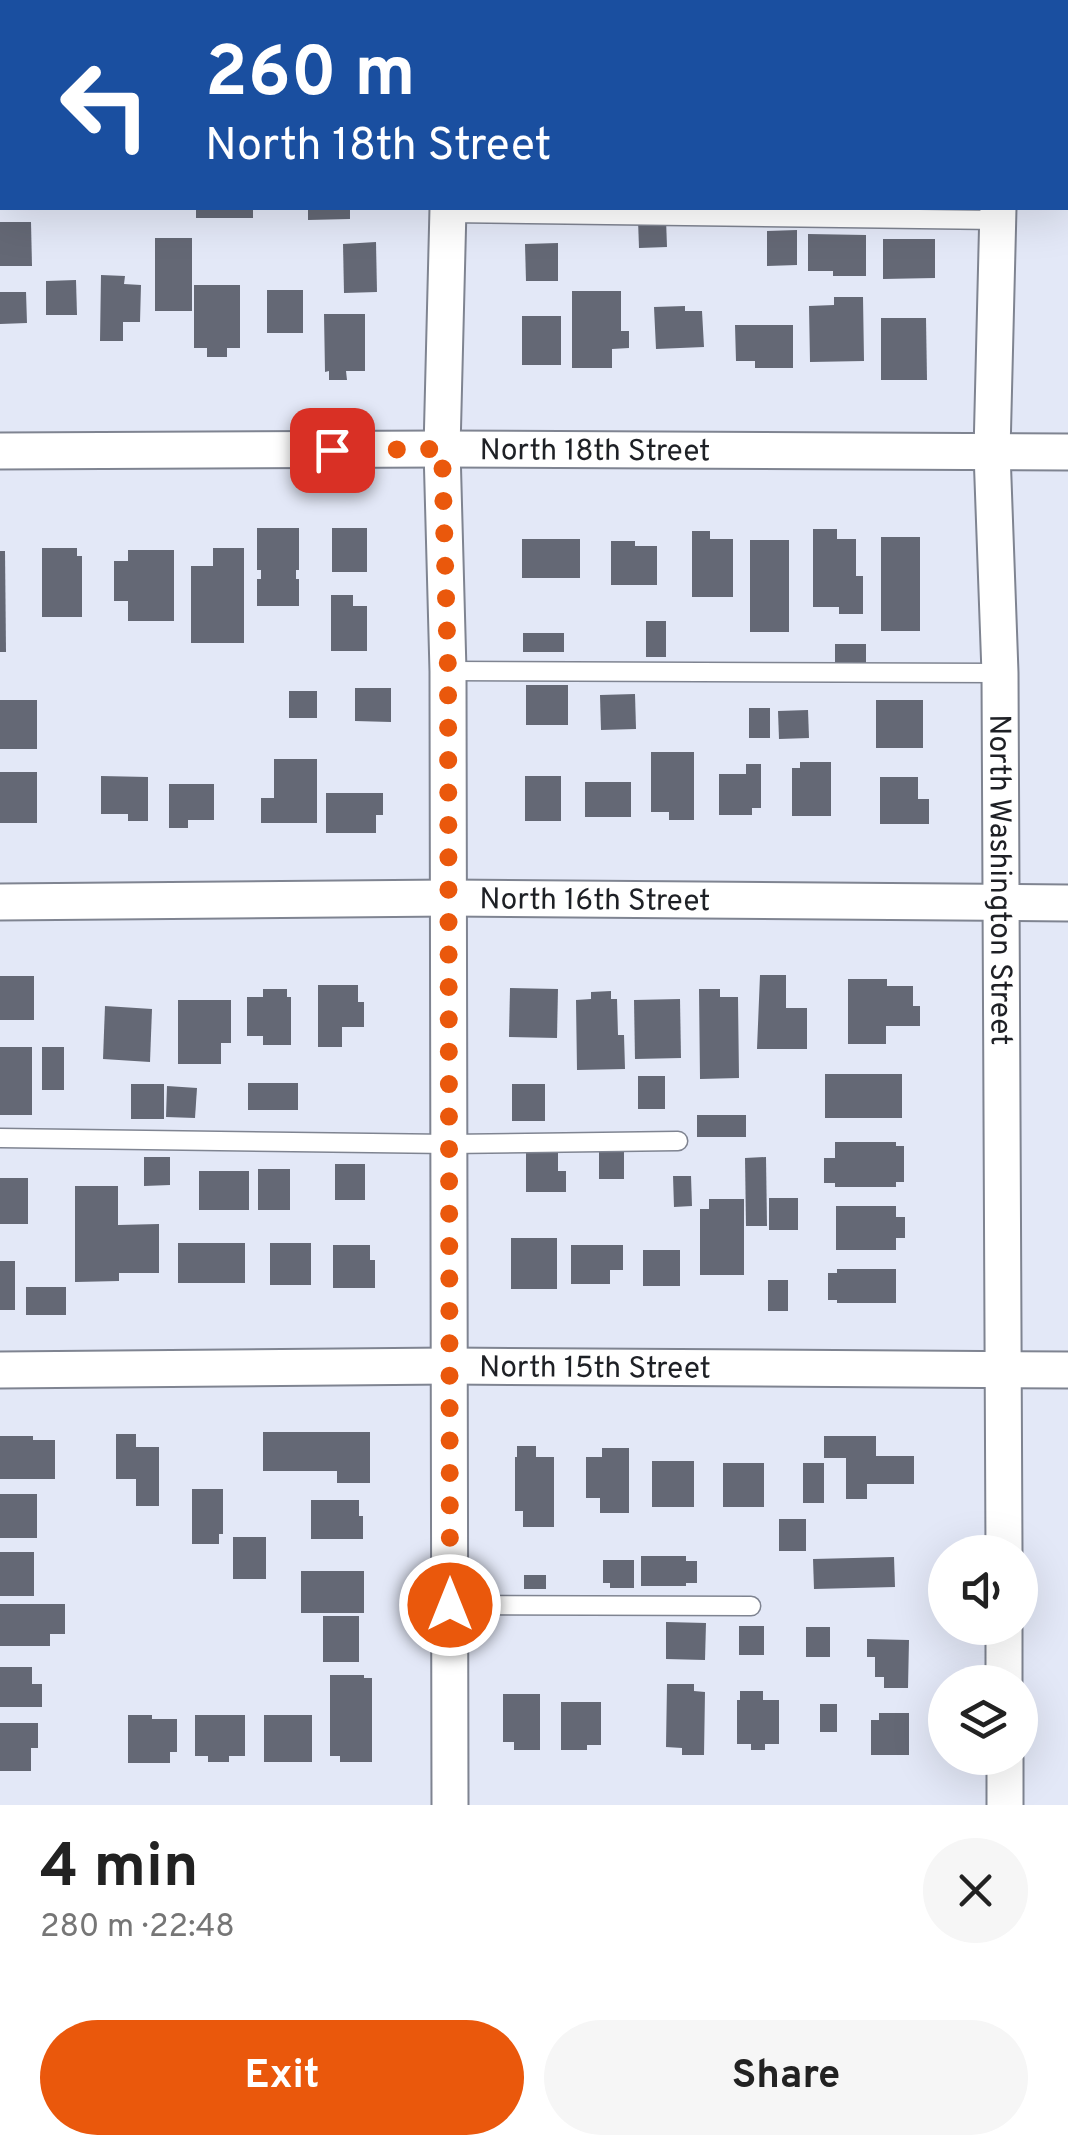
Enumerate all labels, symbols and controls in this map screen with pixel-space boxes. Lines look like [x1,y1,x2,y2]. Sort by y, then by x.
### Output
text: 260 m [205,32,416,121]
icon: left [40,40,170,170]
text: North 18th Street [205,119,551,176]
pin [290,408,375,493]
icon: arrive [305,423,360,478]
street label: North 18th Street [479,433,711,471]
street label: North Washington Street [979,714,1018,1046]
street label: North 16th Street [479,882,711,921]
street label: North 15th Street [479,1350,711,1389]
map controls [928,1535,1038,1775]
button: sound [928,1535,1038,1645]
position arrow [398,1553,502,1657]
button: layers [928,1665,1038,1775]
text: 4 min [40,1832,199,1908]
button: close [923,1838,1028,1943]
text: 280 m · 22:48 [40,1908,235,1948]
button: Exit [40,2020,524,2135]
button: Share [544,2020,1028,2135]

